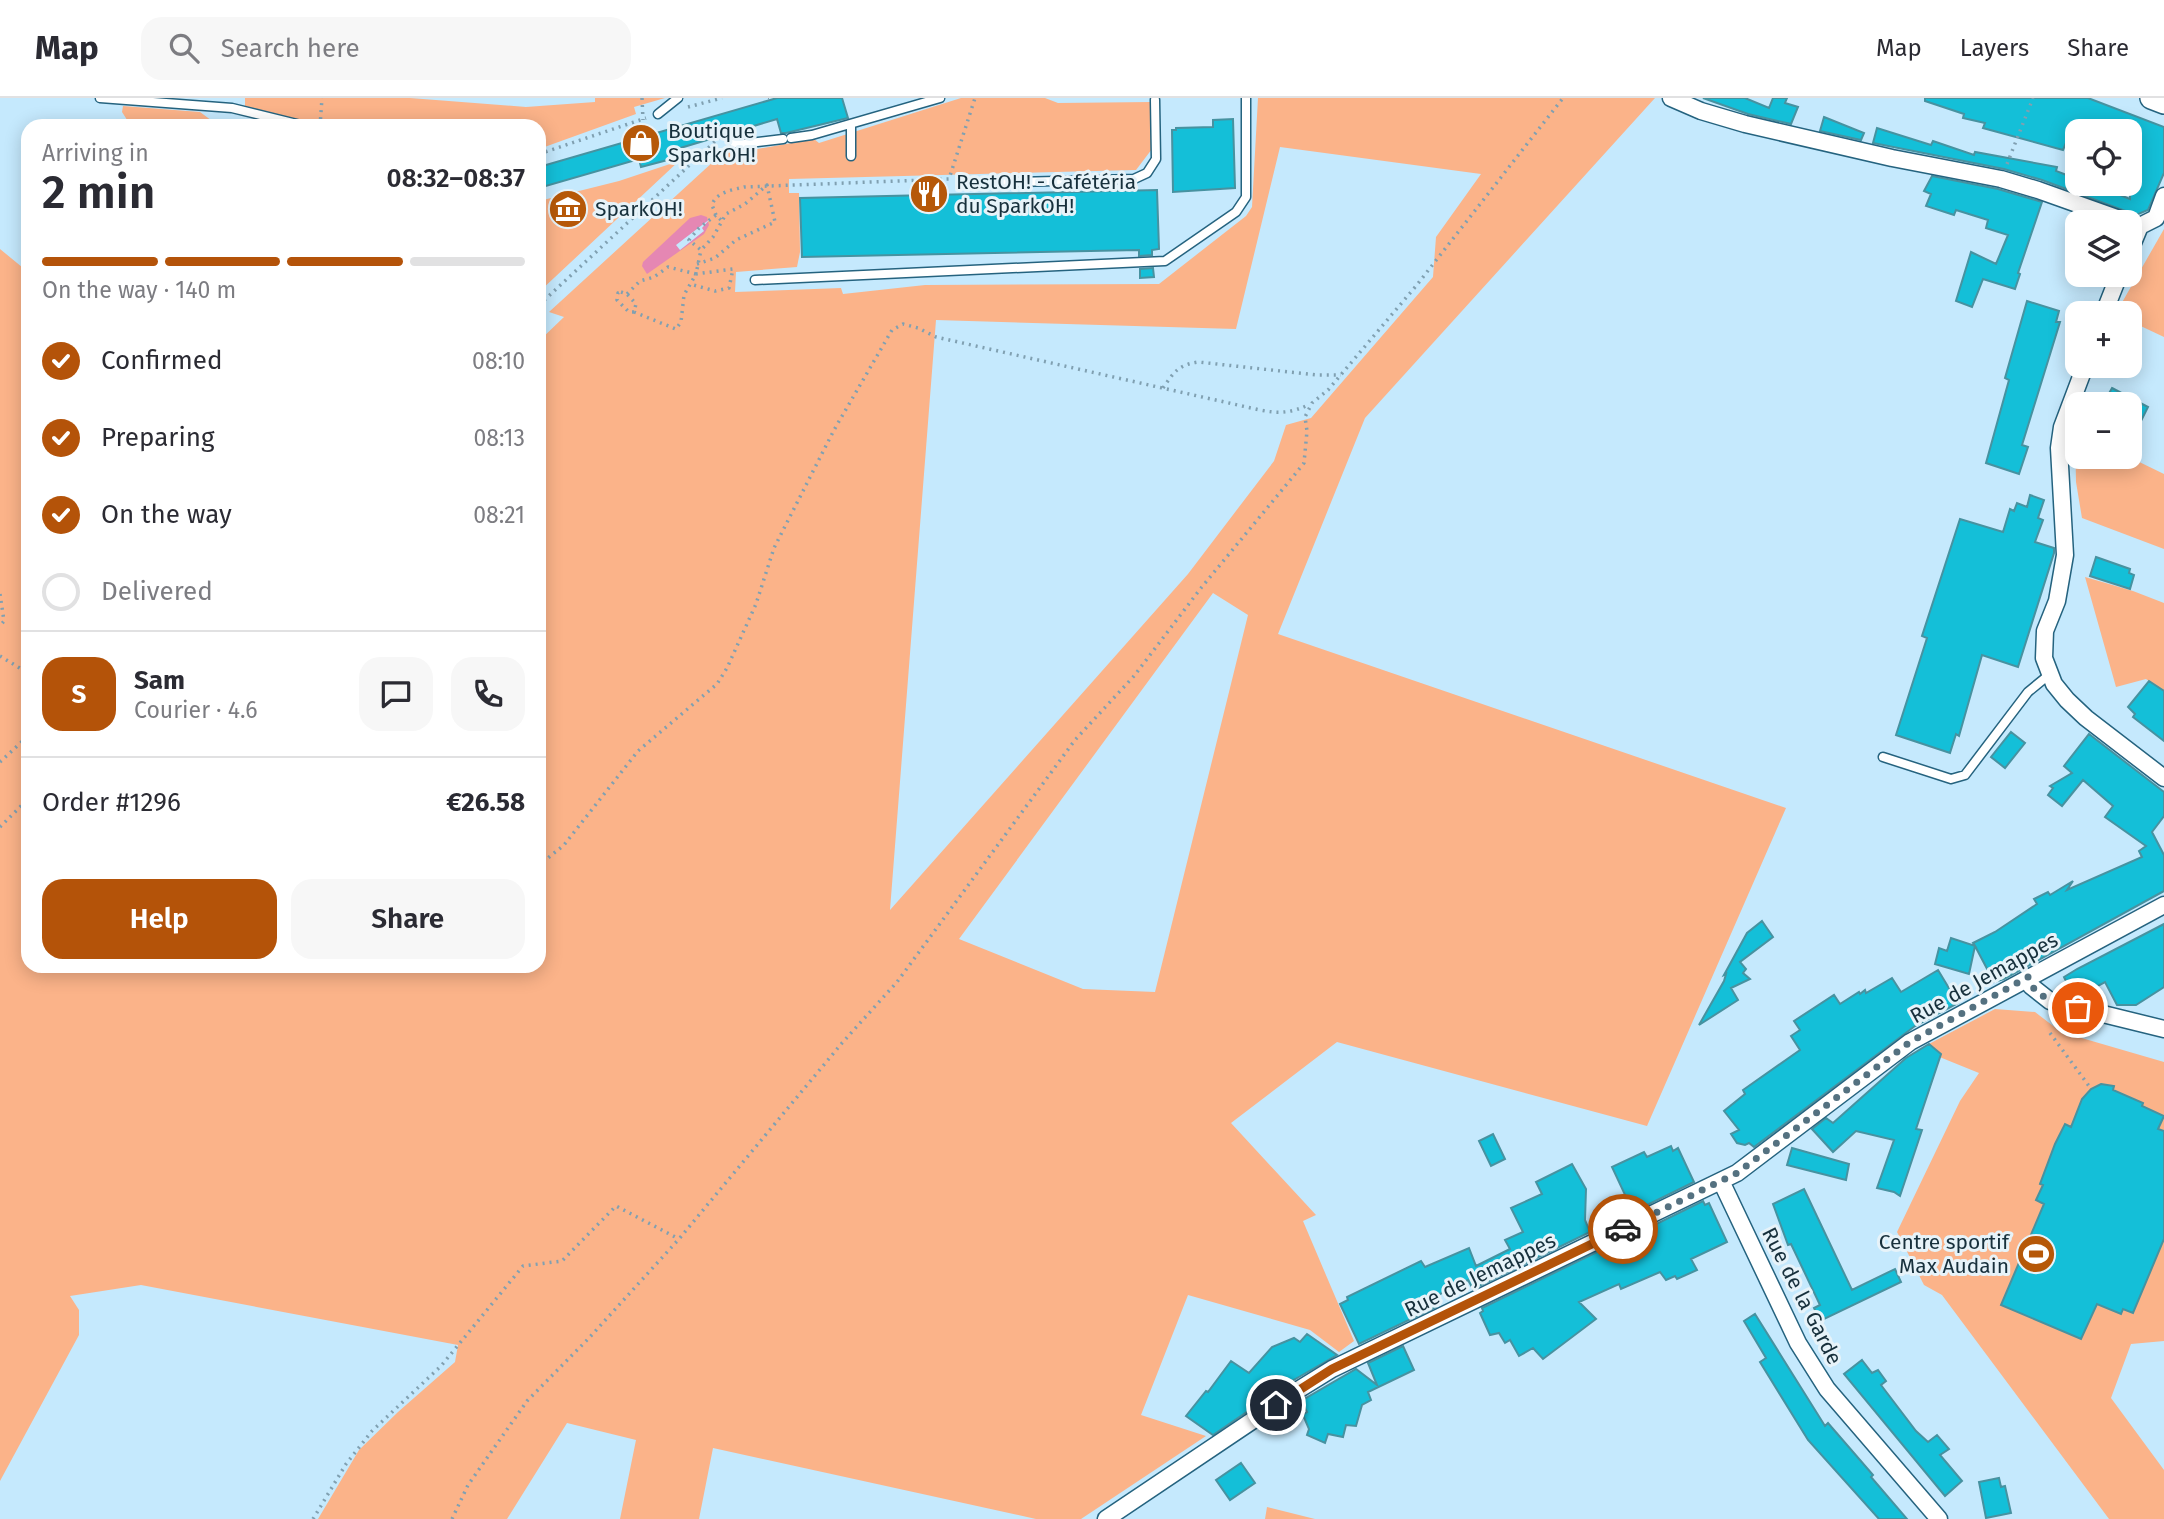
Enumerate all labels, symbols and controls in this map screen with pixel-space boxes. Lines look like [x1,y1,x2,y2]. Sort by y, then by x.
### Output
search box [141,17,631,80]
text: Map [35,28,99,68]
icon: search [165,29,203,67]
text: Search here [221,33,360,64]
text: Map [1876,34,1922,62]
text: Layers [1960,34,2029,62]
text: Share [2067,34,2129,62]
place label: Boutique SparkOH! [668,118,756,168]
map controls [2065,119,2142,469]
button: locate [2065,119,2142,196]
shop icon: Boutique SparkOH! [620,122,662,164]
text: Arriving in [42,139,149,167]
text: 08:32–08:37 [387,163,525,194]
text: 2 min [42,165,155,220]
place label: RestOH! - Cafétéria du SparkOH! [956,169,1136,219]
restaurant icon: RestOH! - Cafétéria du SparkOH! [908,173,950,215]
museum icon: SparkOH! [547,188,589,230]
place label: SparkOH! [595,196,683,222]
button: layers [2065,210,2142,287]
text: On the way · 140 m [42,276,236,304]
button: + [2065,301,2142,378]
icon: check [42,342,80,380]
text: Confirmed [101,345,222,376]
text: 08:10 [472,347,525,375]
button: − [2065,392,2142,469]
icon: check [42,419,80,457]
text: Preparing [101,422,214,453]
text: 08:13 [473,424,525,452]
icon: check [42,496,80,534]
text: On the way [101,499,232,530]
text: 08:21 [473,501,525,529]
text: Delivered [101,576,213,607]
button: chat [359,657,433,731]
button: phone [451,657,525,731]
text: Sam [134,665,185,696]
text: S [72,679,86,710]
text: Courier · 4.6 [134,696,258,724]
text: Order #1296 [42,787,181,818]
text: €26.58 [446,787,525,818]
button: Help [42,879,277,959]
button: Share [291,879,525,959]
street label: Rue de Jemappes [1906,927,2063,1029]
pin [2048,978,2108,1038]
icon: bag [2059,989,2097,1027]
courier [1588,1194,1658,1264]
icon: car [1604,1210,1642,1248]
street label: Rue de la Garde [1756,1223,1848,1369]
street label: Rue de Jemappes [1400,1227,1560,1323]
place label: Centre sportif Max Audain [1879,1229,2011,1279]
sports icon: Centre sportif Max Audain [2015,1233,2057,1275]
pin [1246,1375,1306,1435]
icon: home [1257,1386,1295,1424]

